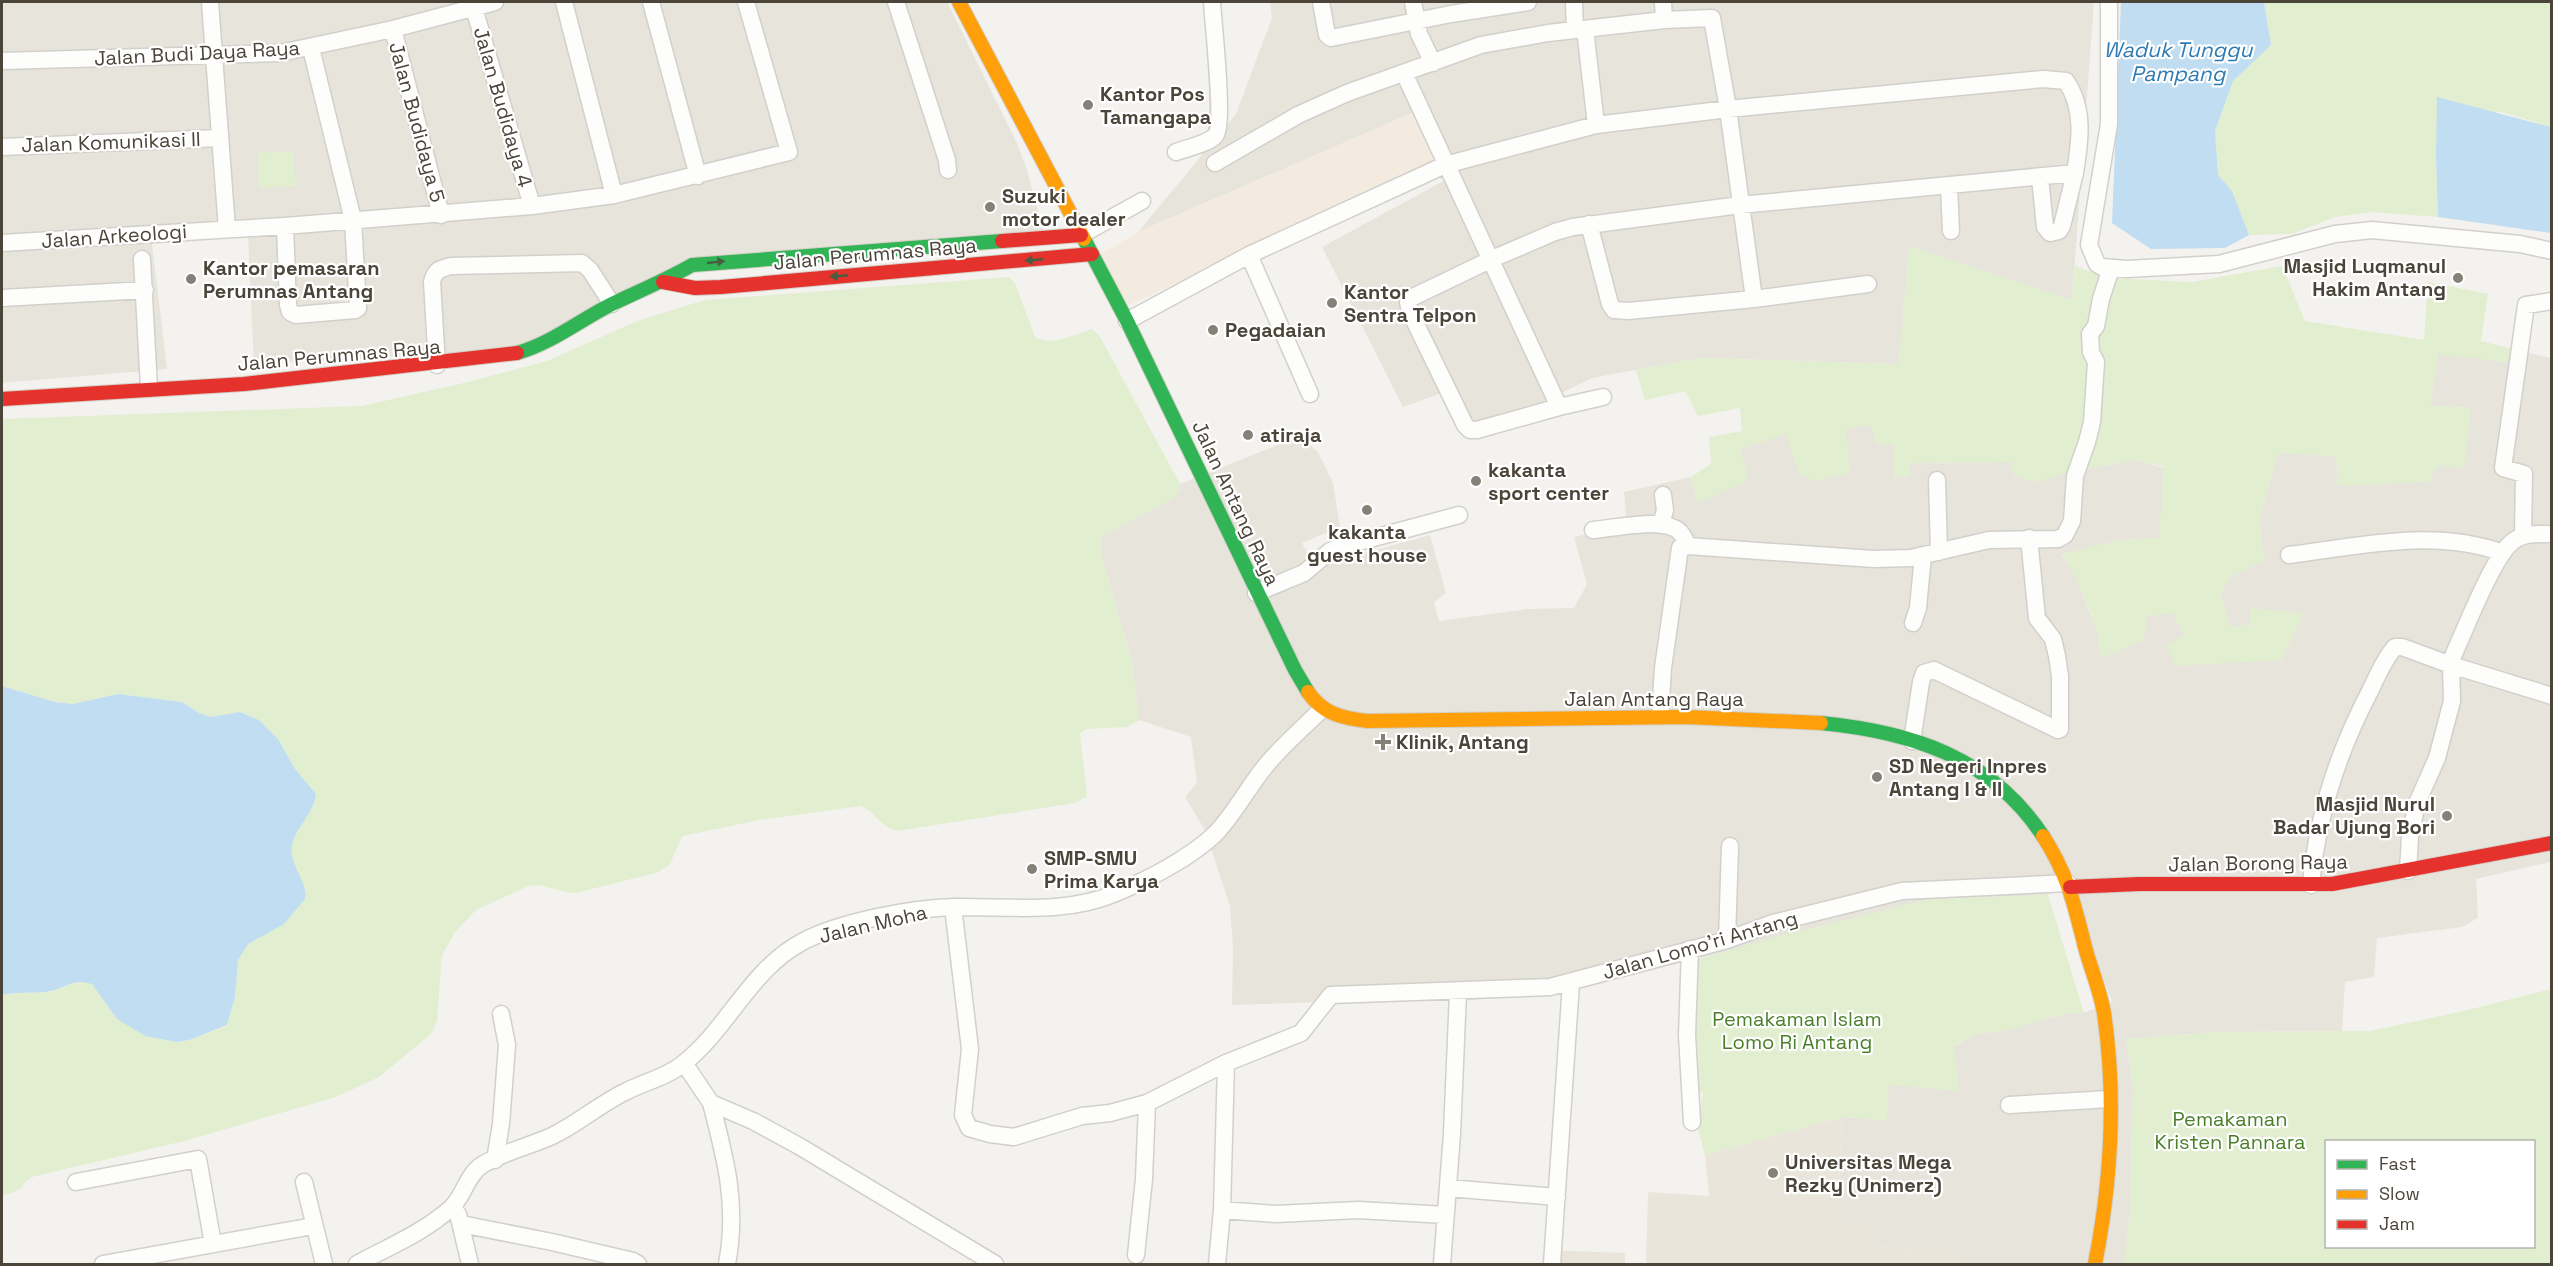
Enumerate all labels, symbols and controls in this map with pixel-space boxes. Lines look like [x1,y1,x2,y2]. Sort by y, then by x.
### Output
street label: Jalan Budidaya 4 [468,24,538,190]
street label: Jalan Budi Daya Raya [93,35,301,71]
water label: Waduk Tunggu Pampang [2104,36,2254,87]
street label: Jalan Budidaya 5 [383,39,451,205]
place label: Kantor Pos Tamangapa [1100,81,1212,130]
marker: Kantor Pos Tamangapa [1081,98,1095,112]
street label: Jalan Komunikasi II [21,126,201,158]
place label: Suzuki motor dealer [1002,183,1126,232]
marker: Suzuki motor dealer [983,200,997,214]
street label: Jalan Arkeologi [40,218,188,254]
street label: Jalan Perumnas Raya [772,232,978,276]
place label: Masjid Luqmanul Hakim Antang [2284,253,2446,302]
place label: Kantor pemasaran Perumnas Antang [203,255,380,304]
one-way arrow [1024,255,1043,264]
one-way arrow [707,257,726,267]
marker: Masjid Luqmanul Hakim Antang [2451,271,2465,285]
marker: Kantor pemasaran Perumnas Antang [184,272,198,286]
one-way arrow [830,272,849,281]
place label: Kantor Sentra Telpon [1344,279,1477,328]
marker: Kantor Sentra Telpon [1325,296,1339,310]
place label: Pegadaian [1225,317,1326,343]
marker: Pegadaian [1206,323,1220,337]
street label: Jalan Perumnas Raya [236,333,442,377]
street label: Jalan Antang Raya [1186,416,1286,590]
place label: atiraja [1260,422,1322,448]
marker: atiraja [1241,428,1255,442]
place label: kakanta sport center [1488,457,1609,506]
marker: kakanta sport center [1469,474,1483,488]
marker: kakanta guest house [1360,503,1374,517]
place label: kakanta guest house [1307,519,1427,568]
street label: Jalan Antang Raya [1564,686,1744,712]
place label: Klinik, Antang [1396,729,1529,755]
marker: Klinik, Antang [1374,733,1392,751]
place label: SD Negeri Inpres Antang I & II [1889,753,2047,802]
marker: SD Negeri Inpres Antang I & II [1870,770,1884,784]
place label: Masjid Nurul Badar Ujung Bori [2273,791,2435,840]
marker: Masjid Nurul Badar Ujung Bori [2440,809,2454,823]
place label: SMP-SMU Prima Karya [1044,845,1159,894]
street label: Jalan Borong Raya [2168,848,2348,878]
marker: SMP-SMU Prima Karya [1025,862,1039,876]
street label: Jalan Moha [816,899,930,949]
street label: Jalan Lomo'ri Antang [1600,905,1800,985]
park label: Pemakaman Islam Lomo Ri Antang [1712,1006,1882,1055]
park label: Pemakaman Kristen Pannara [2154,1106,2306,1155]
legend [2325,1140,2535,1248]
place label: Universitas Mega Rezky (Unimerz) [1785,1149,1952,1198]
text: Fast [2379,1152,2416,1175]
marker: Universitas Mega Rezky (Unimerz) [1766,1166,1780,1180]
text: Slow [2379,1182,2420,1205]
text: Jam [2379,1212,2415,1235]

